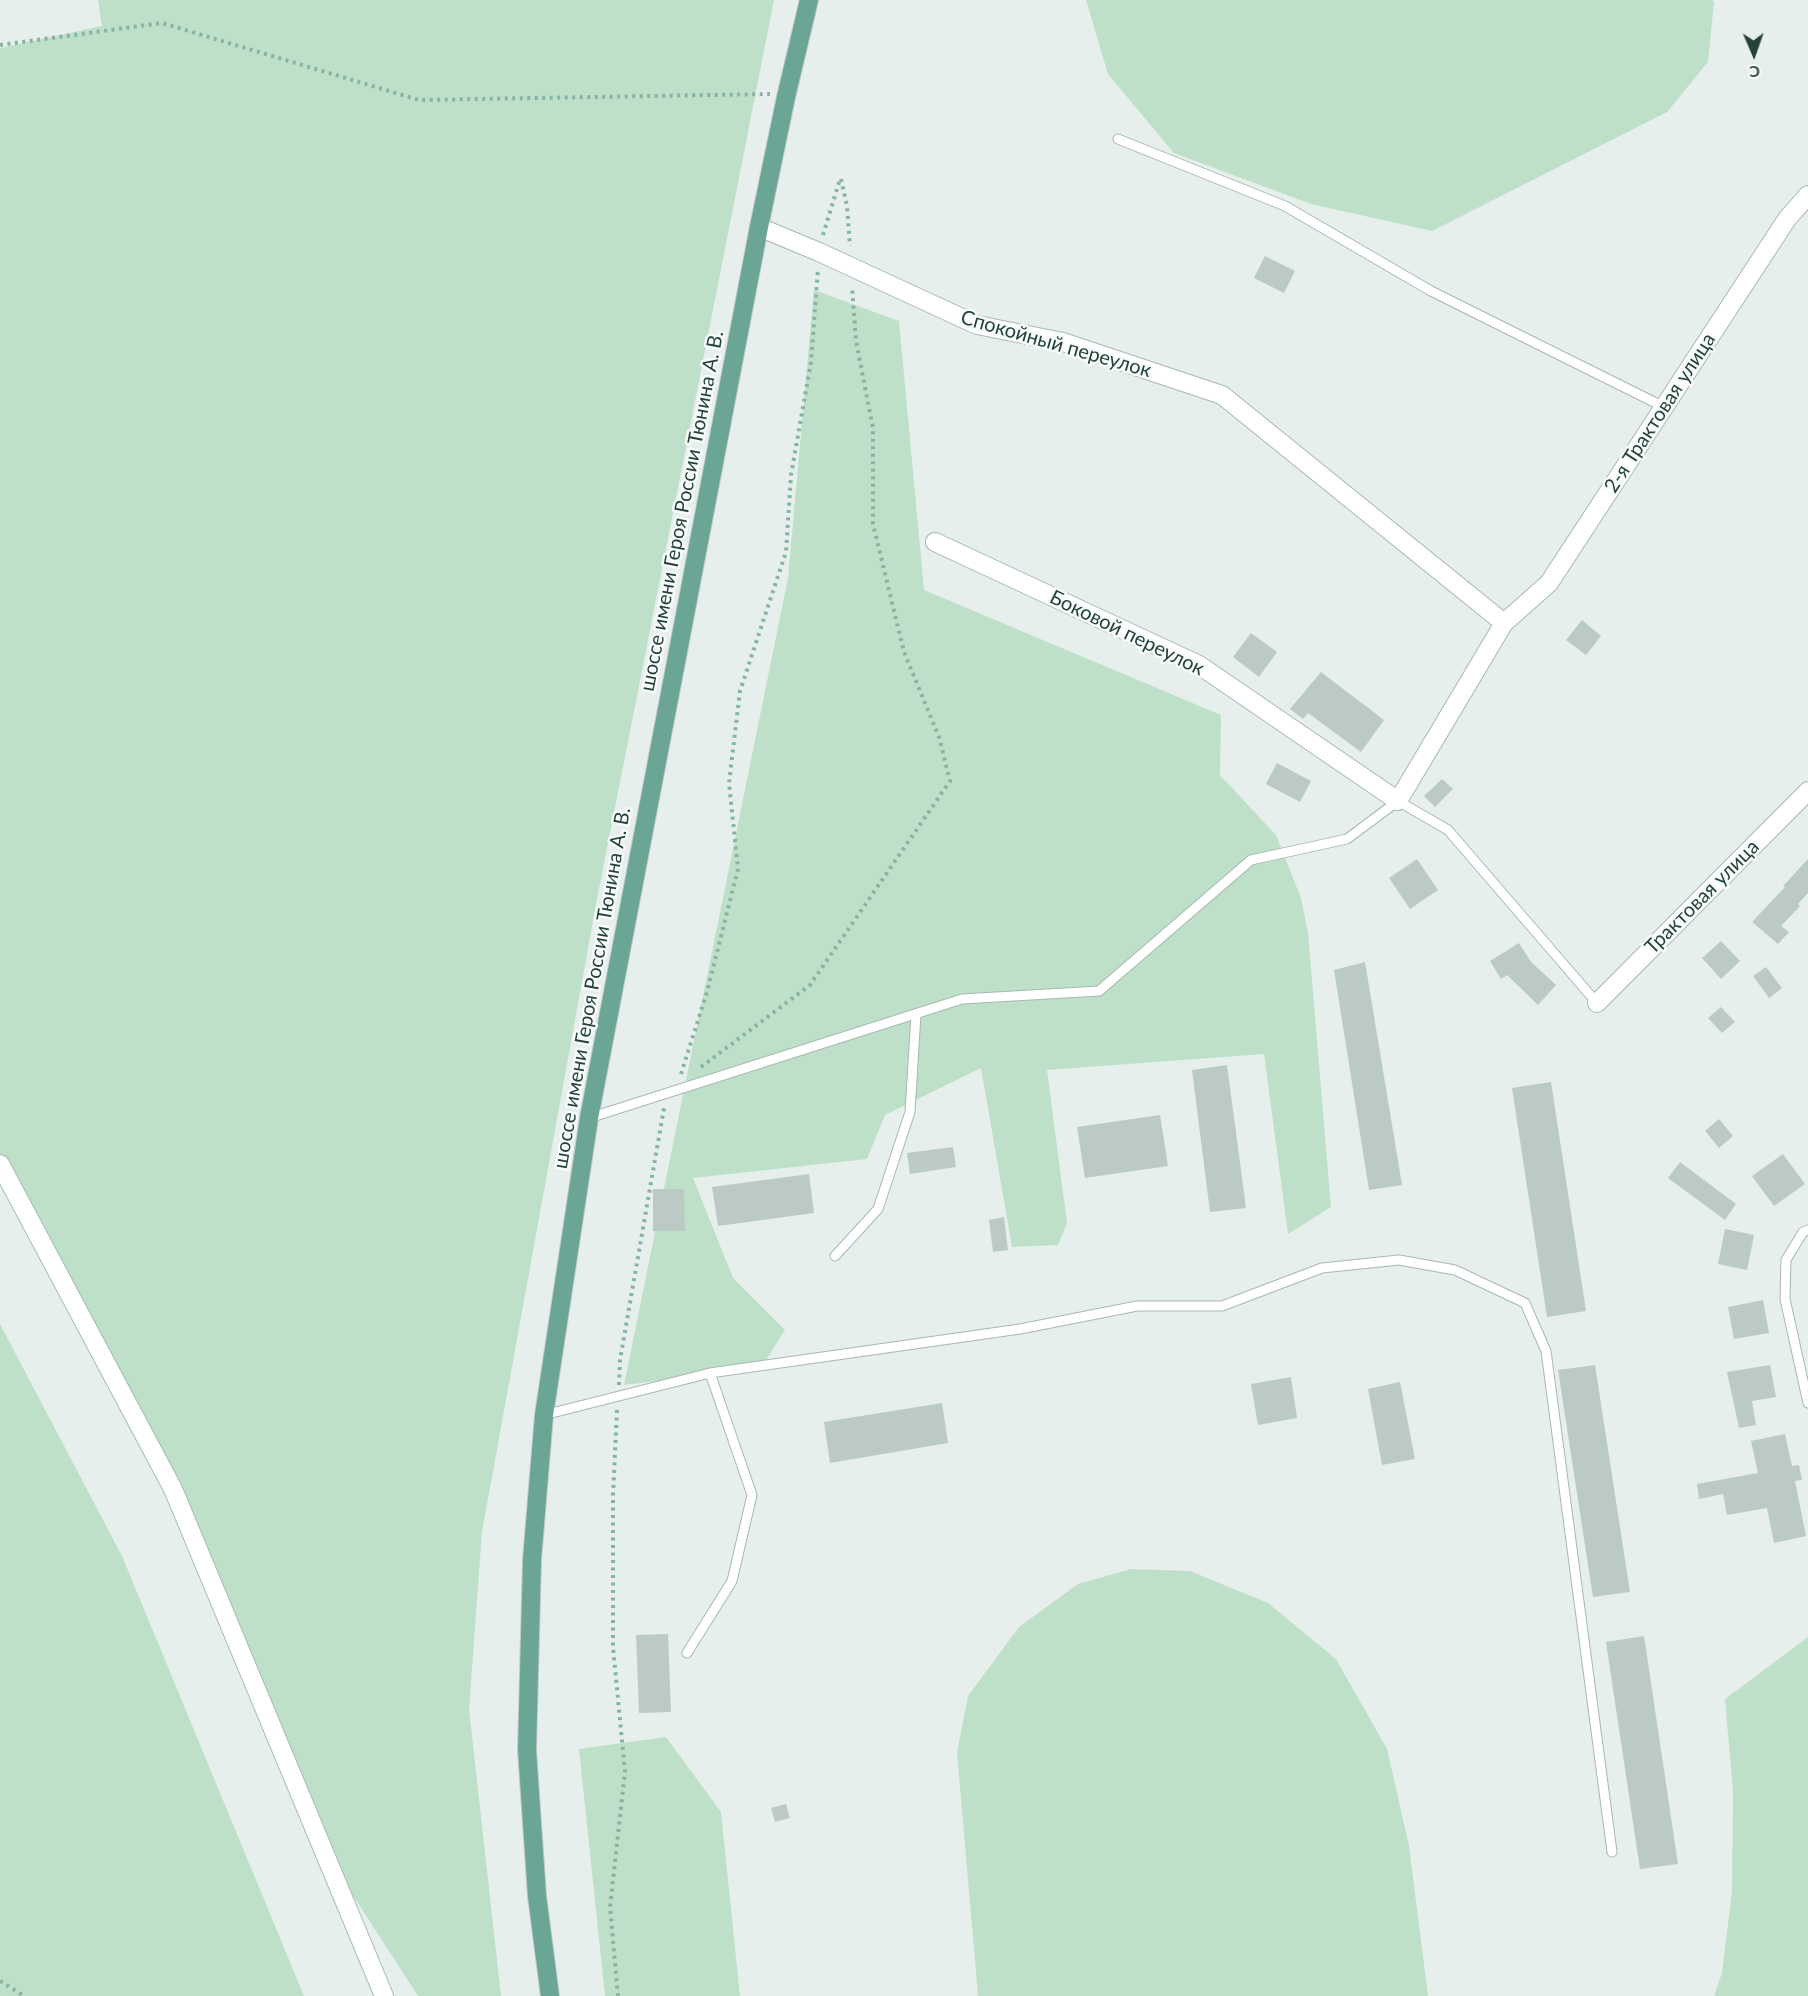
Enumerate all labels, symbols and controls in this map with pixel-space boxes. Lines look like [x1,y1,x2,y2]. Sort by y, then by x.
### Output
north arrow [1724,24,1784,84]
text: С [1749,63,1760,82]
street label: Спокойный переулок [958,305,1154,383]
street label: шоссе имени Героя России Тюнина А. В. [635,329,729,693]
street label: 2-я Трактовая улица [1599,329,1721,497]
street label: Боковой переулок [1046,585,1208,681]
street label: шоссе имени Героя России Тюнина А. В. [548,805,636,1171]
street label: Трактовая улица [1640,835,1764,959]

